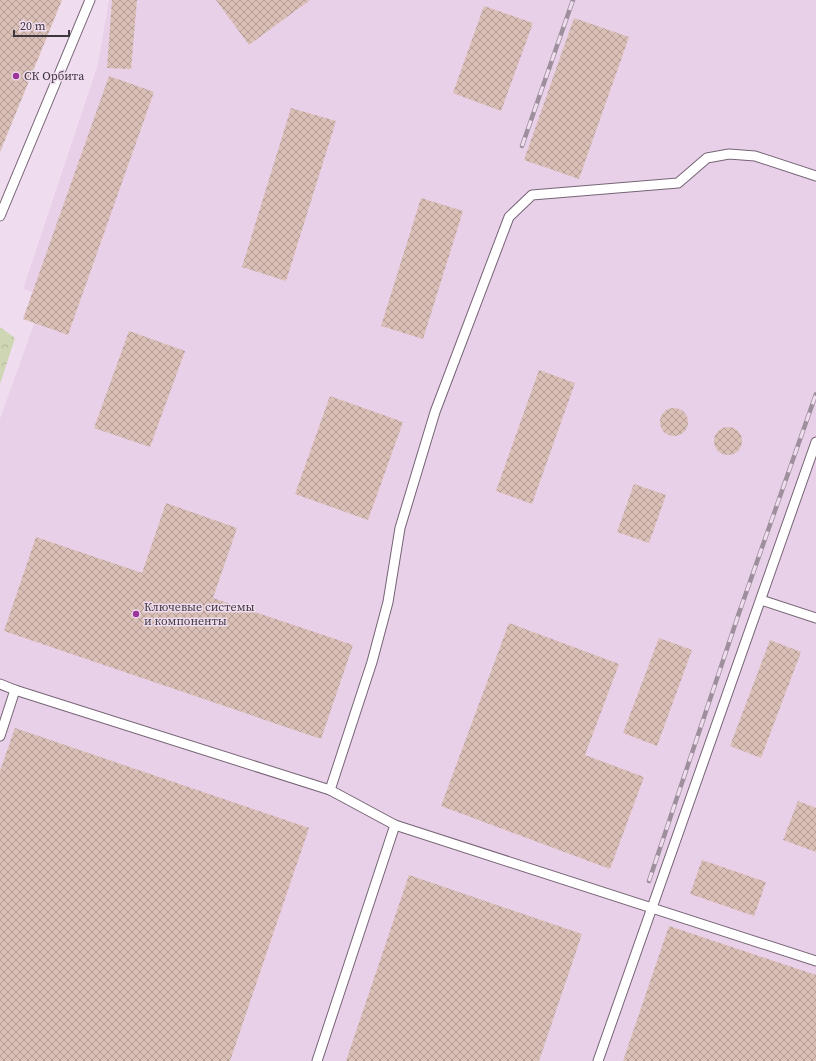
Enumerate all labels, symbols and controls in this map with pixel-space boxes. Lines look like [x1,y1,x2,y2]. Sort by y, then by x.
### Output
scale bar [14,12,69,38]
text: 20 m [20,18,46,34]
place label: СК Орбита [24,68,85,84]
marker: СК Орбита [11,71,21,81]
place label: Ключевые системы и компоненты [144,599,255,629]
marker: Ключевые системы и компоненты [131,609,141,619]

